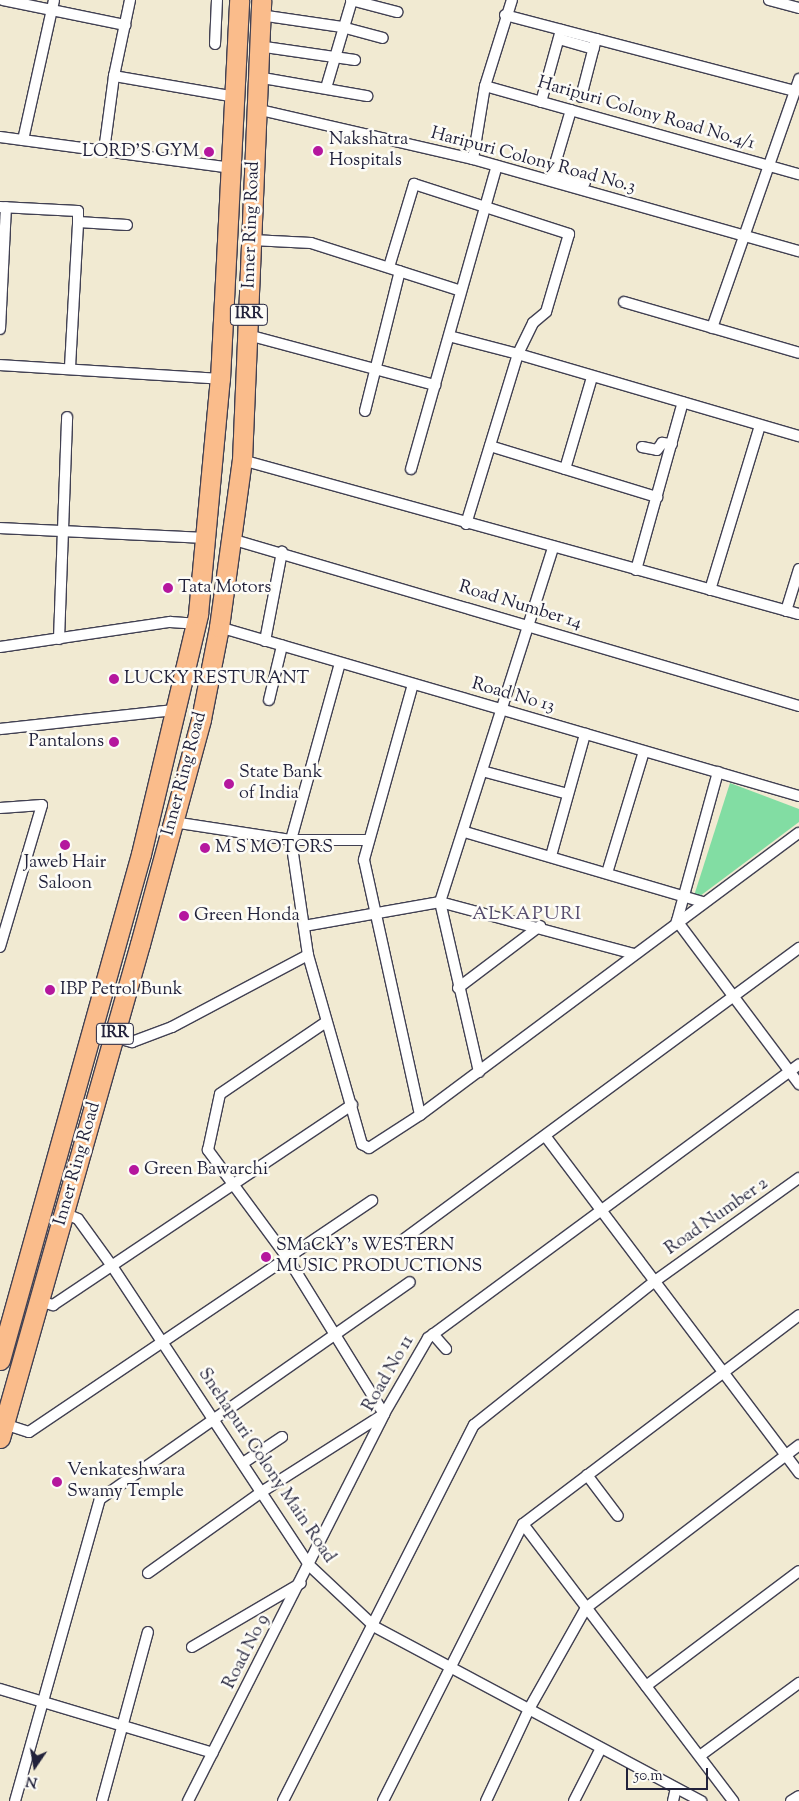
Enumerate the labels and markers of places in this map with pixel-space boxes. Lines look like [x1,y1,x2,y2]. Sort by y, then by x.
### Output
place label: Nakshatra Hospitals [329,130,408,172]
place label: LORD'S GYM [82,141,199,163]
marker: Nakshatra Hospitals [311,144,325,158]
marker: LORD'S GYM [203,146,215,158]
place label: Tata Motors [178,577,271,599]
marker: Tata Motors [162,582,174,594]
place label: LUCKY RESTURANT [124,668,309,690]
marker: LUCKY RESTURANT [108,673,120,685]
place label: Pantalons [28,731,104,753]
marker: Pantalons [108,736,120,748]
place label: State Bank of India [239,763,322,806]
marker: State Bank of India [223,778,235,790]
place label: M S MOTORS [215,837,333,859]
marker: Jaweb Hair Saloon [59,839,71,851]
marker: M S MOTORS [199,842,211,854]
place label: Jaweb Hair Saloon [24,853,106,896]
place label: Green Honda [194,905,300,927]
marker: Green Honda [178,910,190,922]
place label: IBP Petrol Bunk [60,979,183,1001]
marker: IBP Petrol Bunk [44,984,56,996]
place label: Green Bawarchi [144,1159,268,1181]
marker: Green Bawarchi [128,1164,140,1176]
place label: SMaCkY's WESTERN MUSIC PRODUCTIONS [276,1236,482,1278]
marker: SMaCkY's WESTERN MUSIC PRODUCTIONS [260,1251,272,1263]
place label: Venkateshwara Swamy Temple [67,1461,185,1504]
marker: Venkateshwara Swamy Temple [51,1476,63,1488]

